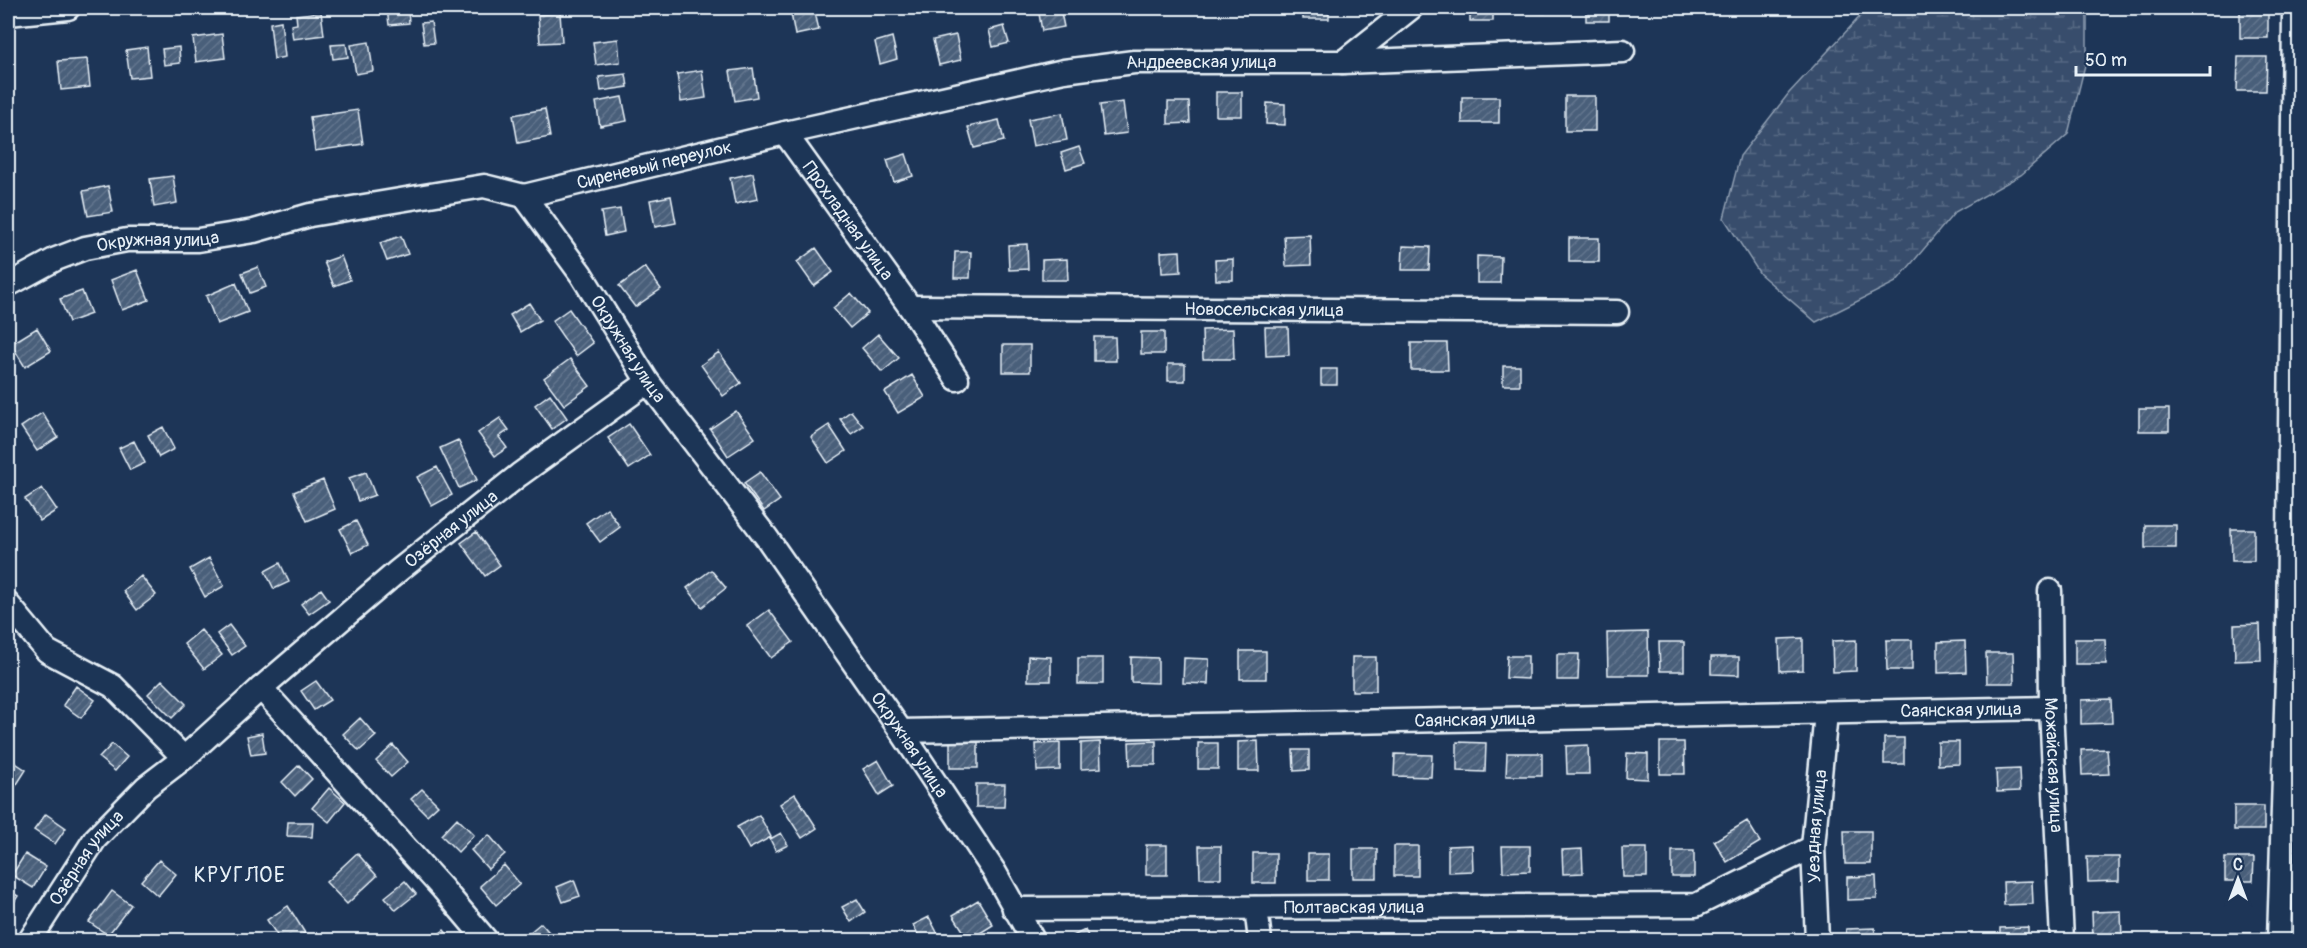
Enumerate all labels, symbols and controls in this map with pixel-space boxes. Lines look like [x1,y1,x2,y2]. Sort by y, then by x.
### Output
scale bar [2076,39,2210,77]
text: 50 m [2085,49,2127,72]
street label: Андреевская улица [1124,50,1276,74]
street label: Сиреневый переулок [574,135,734,194]
street label: Прохладная улица [797,157,899,285]
street label: Окружная улица [95,225,221,257]
street label: Окружная улица [585,291,671,407]
street label: Новосельская улица [1184,297,1344,322]
street label: Озёрная улица [400,485,503,573]
street label: Окружная улица [866,687,954,802]
street label: Саянская улица [1900,697,2021,723]
street label: Можайская улица [2039,697,2068,833]
street label: Саянская улица [1414,707,1536,732]
street label: Уездная улица [1801,768,1832,883]
street label: Озёрная улица [44,805,129,910]
north arrow [2208,849,2268,909]
text: С [2233,855,2243,875]
district label: КРУГЛОЕ [194,862,286,889]
street label: Полтавская улица [1284,895,1424,919]

